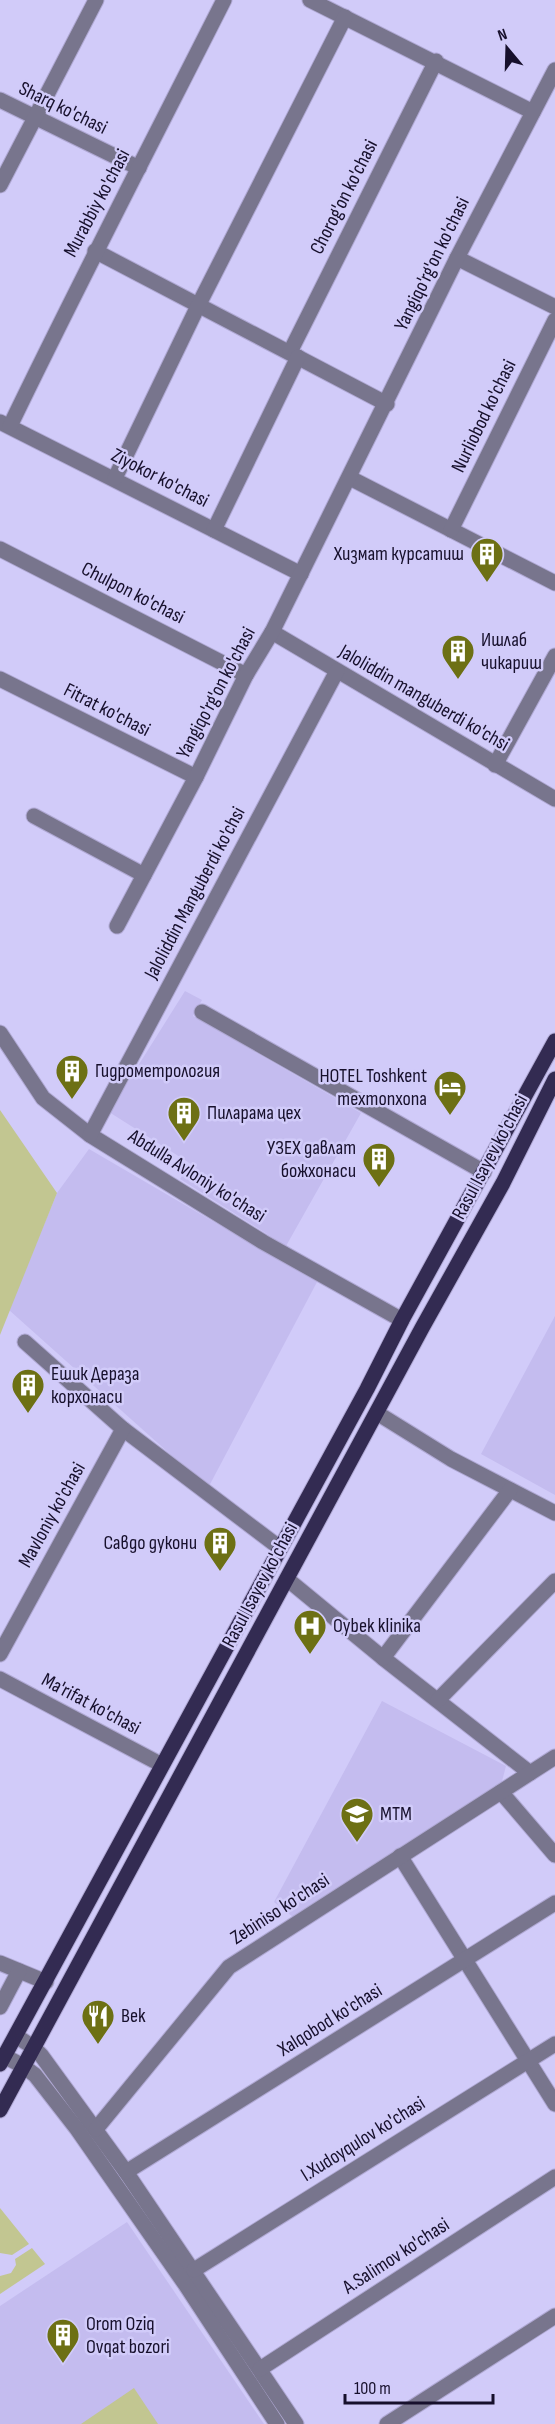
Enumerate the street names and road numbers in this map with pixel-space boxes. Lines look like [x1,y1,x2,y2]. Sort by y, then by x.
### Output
street label: Sharq ko'chasi [15,76,111,140]
street label: Chorog'on ko'chasi [305,136,383,258]
street label: Murabbiy ko'chasi [59,145,135,261]
street label: Yangiqo'rg'on ko'chasi [389,193,475,335]
street label: Nurliobod ko'chasi [446,356,522,476]
street label: Ziyokor ko'chasi [107,443,213,513]
street label: Chulpon ko'chasi [77,557,189,629]
street label: Yangiqo'rg'on ko'chasi [171,623,261,763]
street label: Jaloliddin manguberdi ko'chsi [334,639,513,757]
street label: Fitrat ko'chasi [60,678,154,742]
street label: Jaloliddin Manguberdi ko'chsi [139,803,251,984]
street label: Rasul Isayev ko'chasi [447,1090,533,1224]
street label: Abdulla Avloniy ko'chasi [123,1124,270,1228]
street label: Mavloniy ko'chasi [13,1458,91,1572]
street label: Rasul Isayev ko'chasi [217,1518,303,1652]
street label: Ma'rifat ko'chasi [37,1668,145,1740]
street label: Zebiniso ko'chasi [226,1868,334,1950]
street label: Xalqobod ko'chasi [273,1978,387,2062]
street label: I.Xudoyqulov ko'chasi [296,2091,430,2187]
street label: A.Salimov ko'chasi [337,2213,454,2300]

